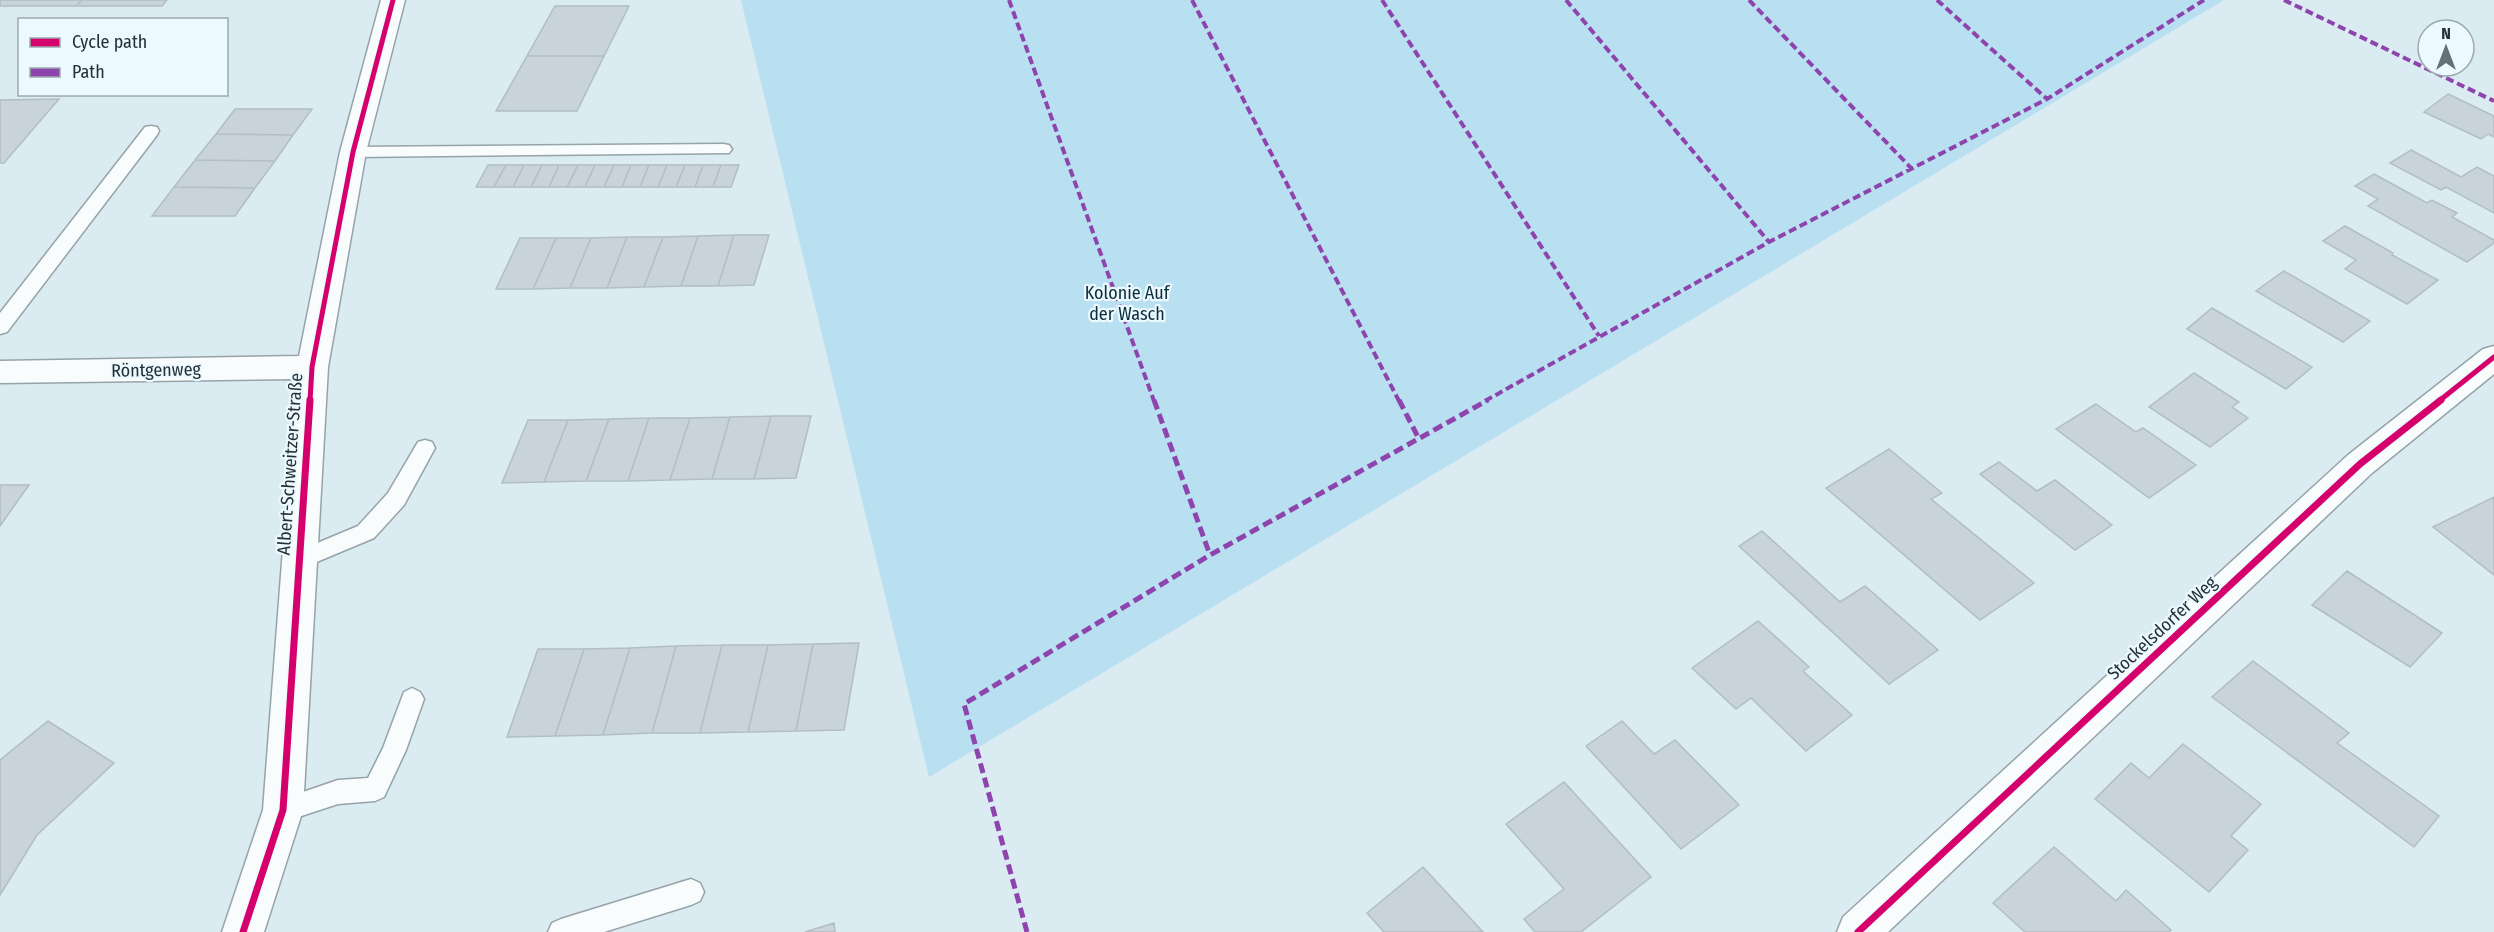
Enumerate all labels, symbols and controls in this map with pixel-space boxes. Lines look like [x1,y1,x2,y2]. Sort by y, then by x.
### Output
legend [18,18,228,96]
north arrow [2416,18,2476,78]
text: N [2441,24,2451,43]
text: Cycle path [72,31,147,53]
text: Path [72,61,105,83]
park label: Kolonie Auf der Wasch [1085,282,1171,325]
street label: Röntgenweg [111,358,202,382]
street label: Albert-Schweitzer-Straße [273,372,307,556]
street label: Stockelsdorfer Weg [2103,571,2222,684]

